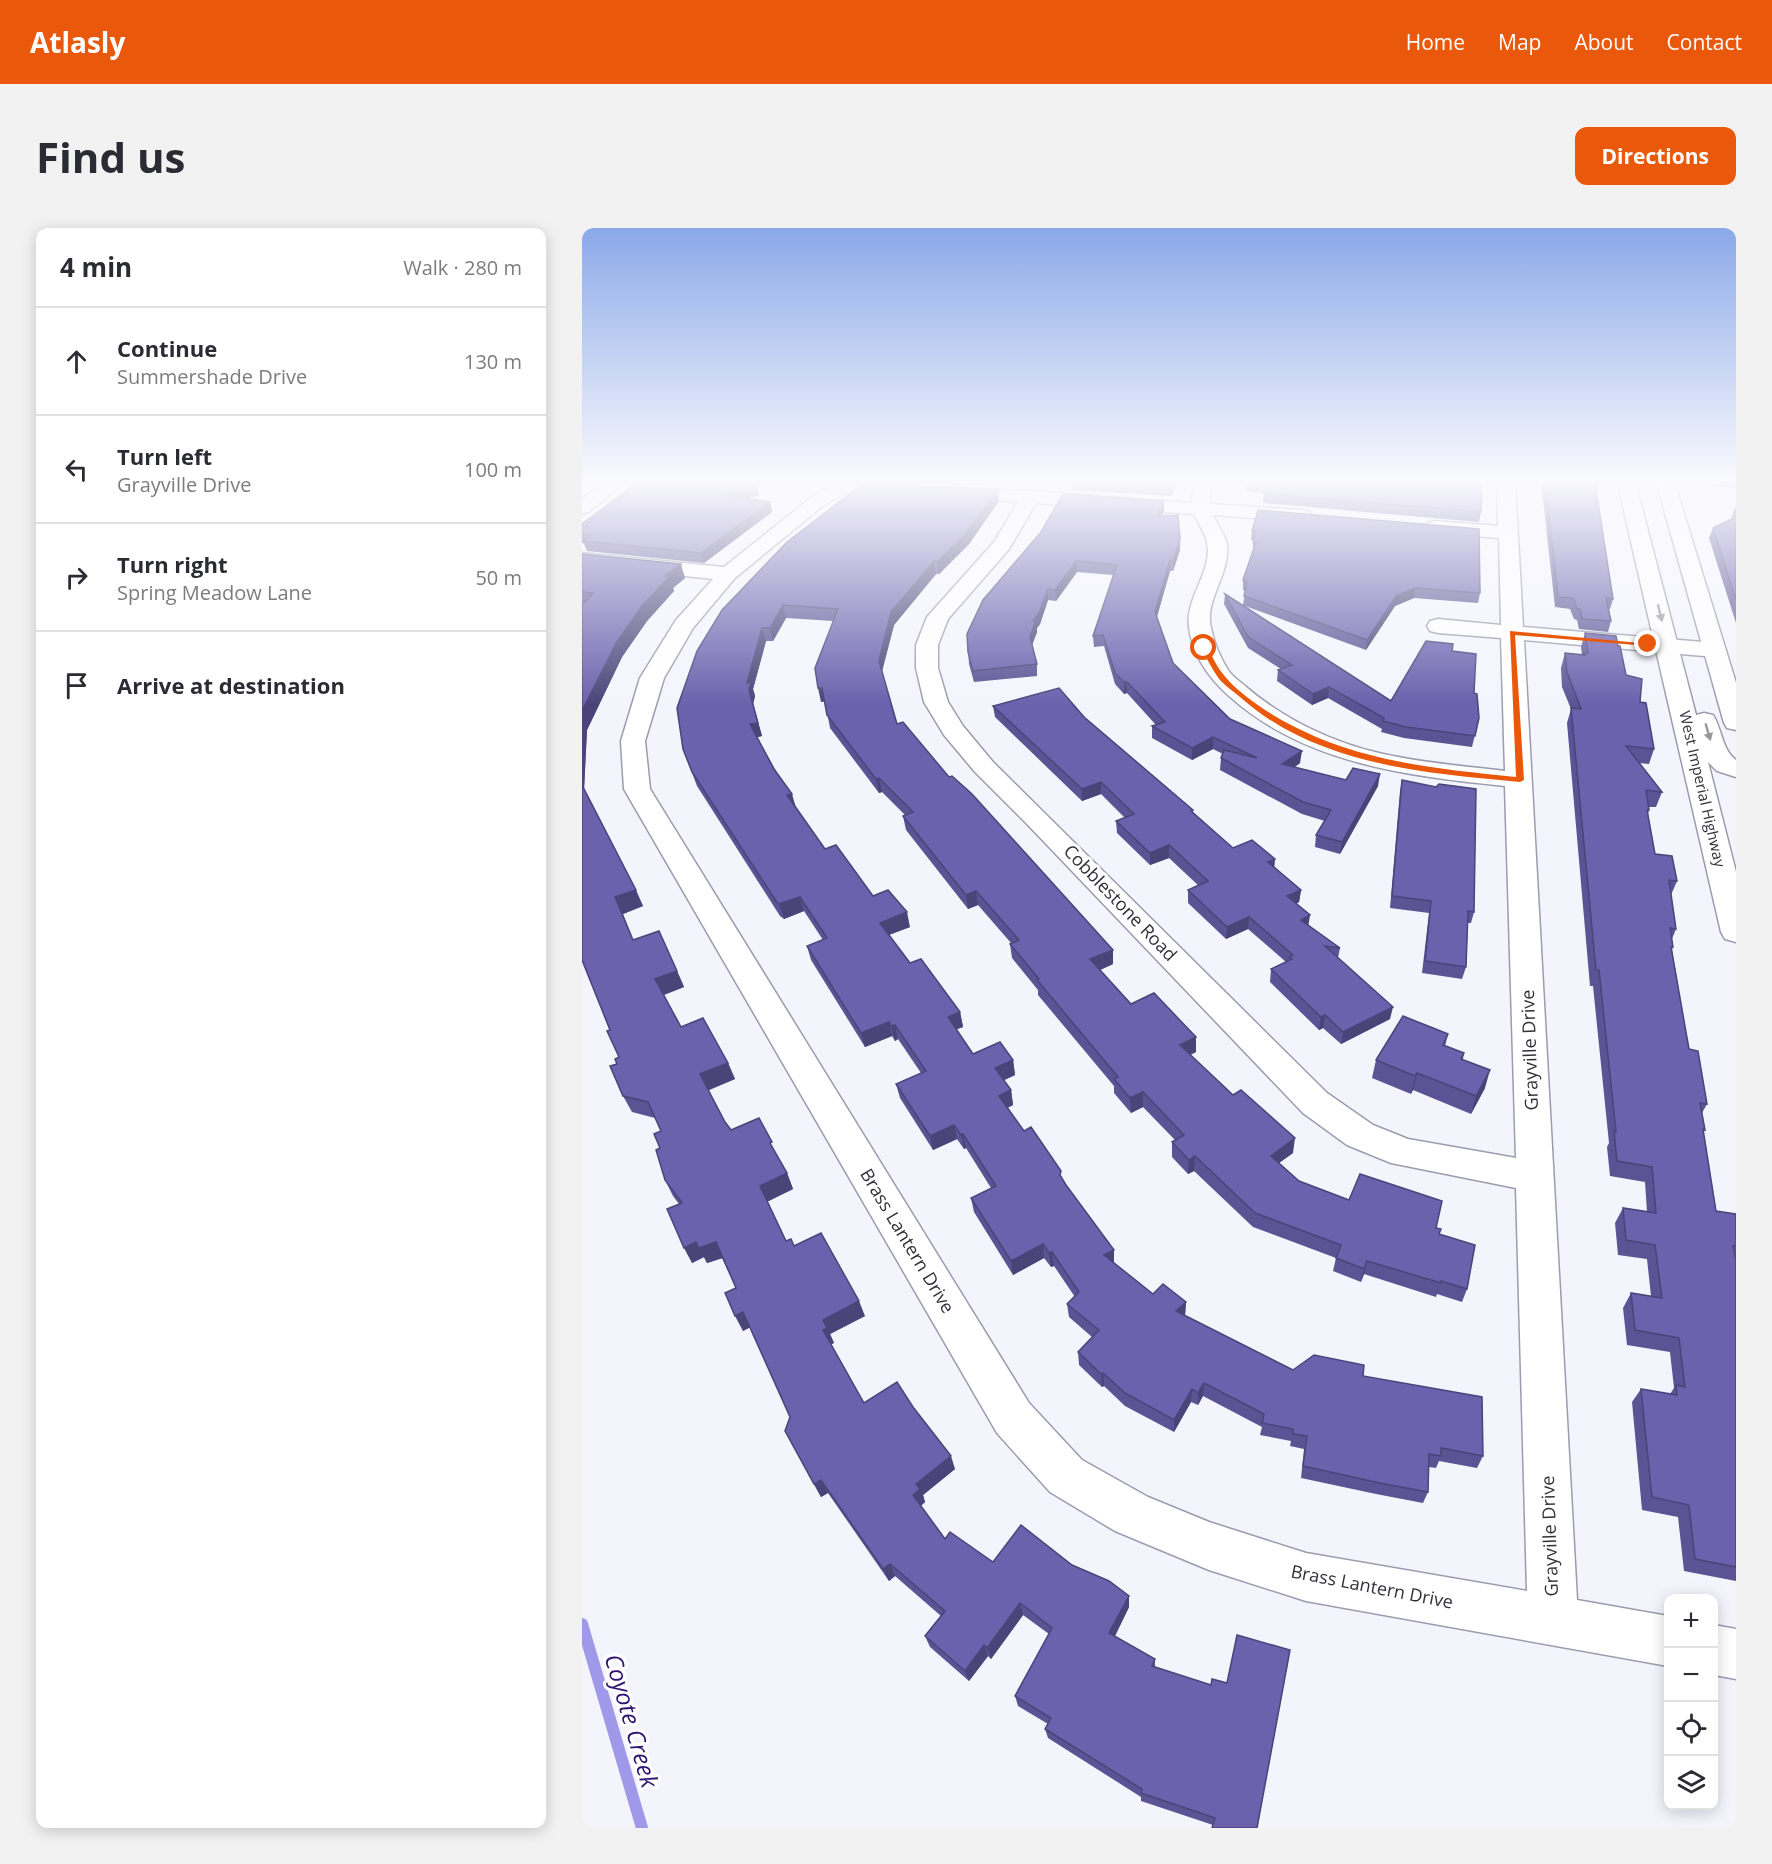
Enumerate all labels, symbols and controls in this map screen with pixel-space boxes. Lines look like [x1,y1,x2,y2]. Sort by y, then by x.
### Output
text: Atlasly [30,23,125,61]
text: Home [1406,28,1465,56]
text: Map [1498,28,1541,56]
text: About [1574,28,1634,56]
text: Contact [1667,28,1742,56]
button: Directions [1575,127,1736,185]
text: Find us [36,128,185,185]
text: 4 min [60,249,132,285]
text: Walk · 280 m [403,254,522,281]
text: Continue [117,333,217,363]
icon: ahead [60,345,93,378]
text: 130 m [464,348,522,375]
text: Summershade Drive [117,363,307,390]
text: Turn left [117,441,212,471]
icon: left [60,453,93,486]
text: 100 m [464,456,522,483]
text: Grayville Drive [117,471,251,498]
text: Turn right [117,549,228,579]
icon: right [60,561,93,594]
text: 50 m [475,564,522,591]
text: Spring Meadow Lane [117,579,312,606]
one-way arrow [1656,604,1666,623]
route end [1634,630,1660,656]
route start [1190,634,1216,660]
icon: arrive [60,669,93,702]
text: Arrive at destination [117,670,345,700]
street label: West Imperial Highway [1675,709,1731,869]
one-way arrow [1704,723,1714,741]
street label: Cobblestone Road [1059,839,1183,966]
street label: Grayville Drive [1515,989,1543,1111]
street label: Brass Lantern Drive [855,1164,961,1317]
street label: Grayville Drive [1535,1475,1563,1597]
street label: Brass Lantern Drive [1289,1559,1455,1614]
map controls [1664,1594,1718,1810]
button: + [1664,1594,1718,1648]
button: − [1664,1648,1718,1702]
water label: Coyote Creek [598,1650,668,1792]
button: locate [1664,1702,1718,1756]
button: layers [1664,1756,1718,1810]

